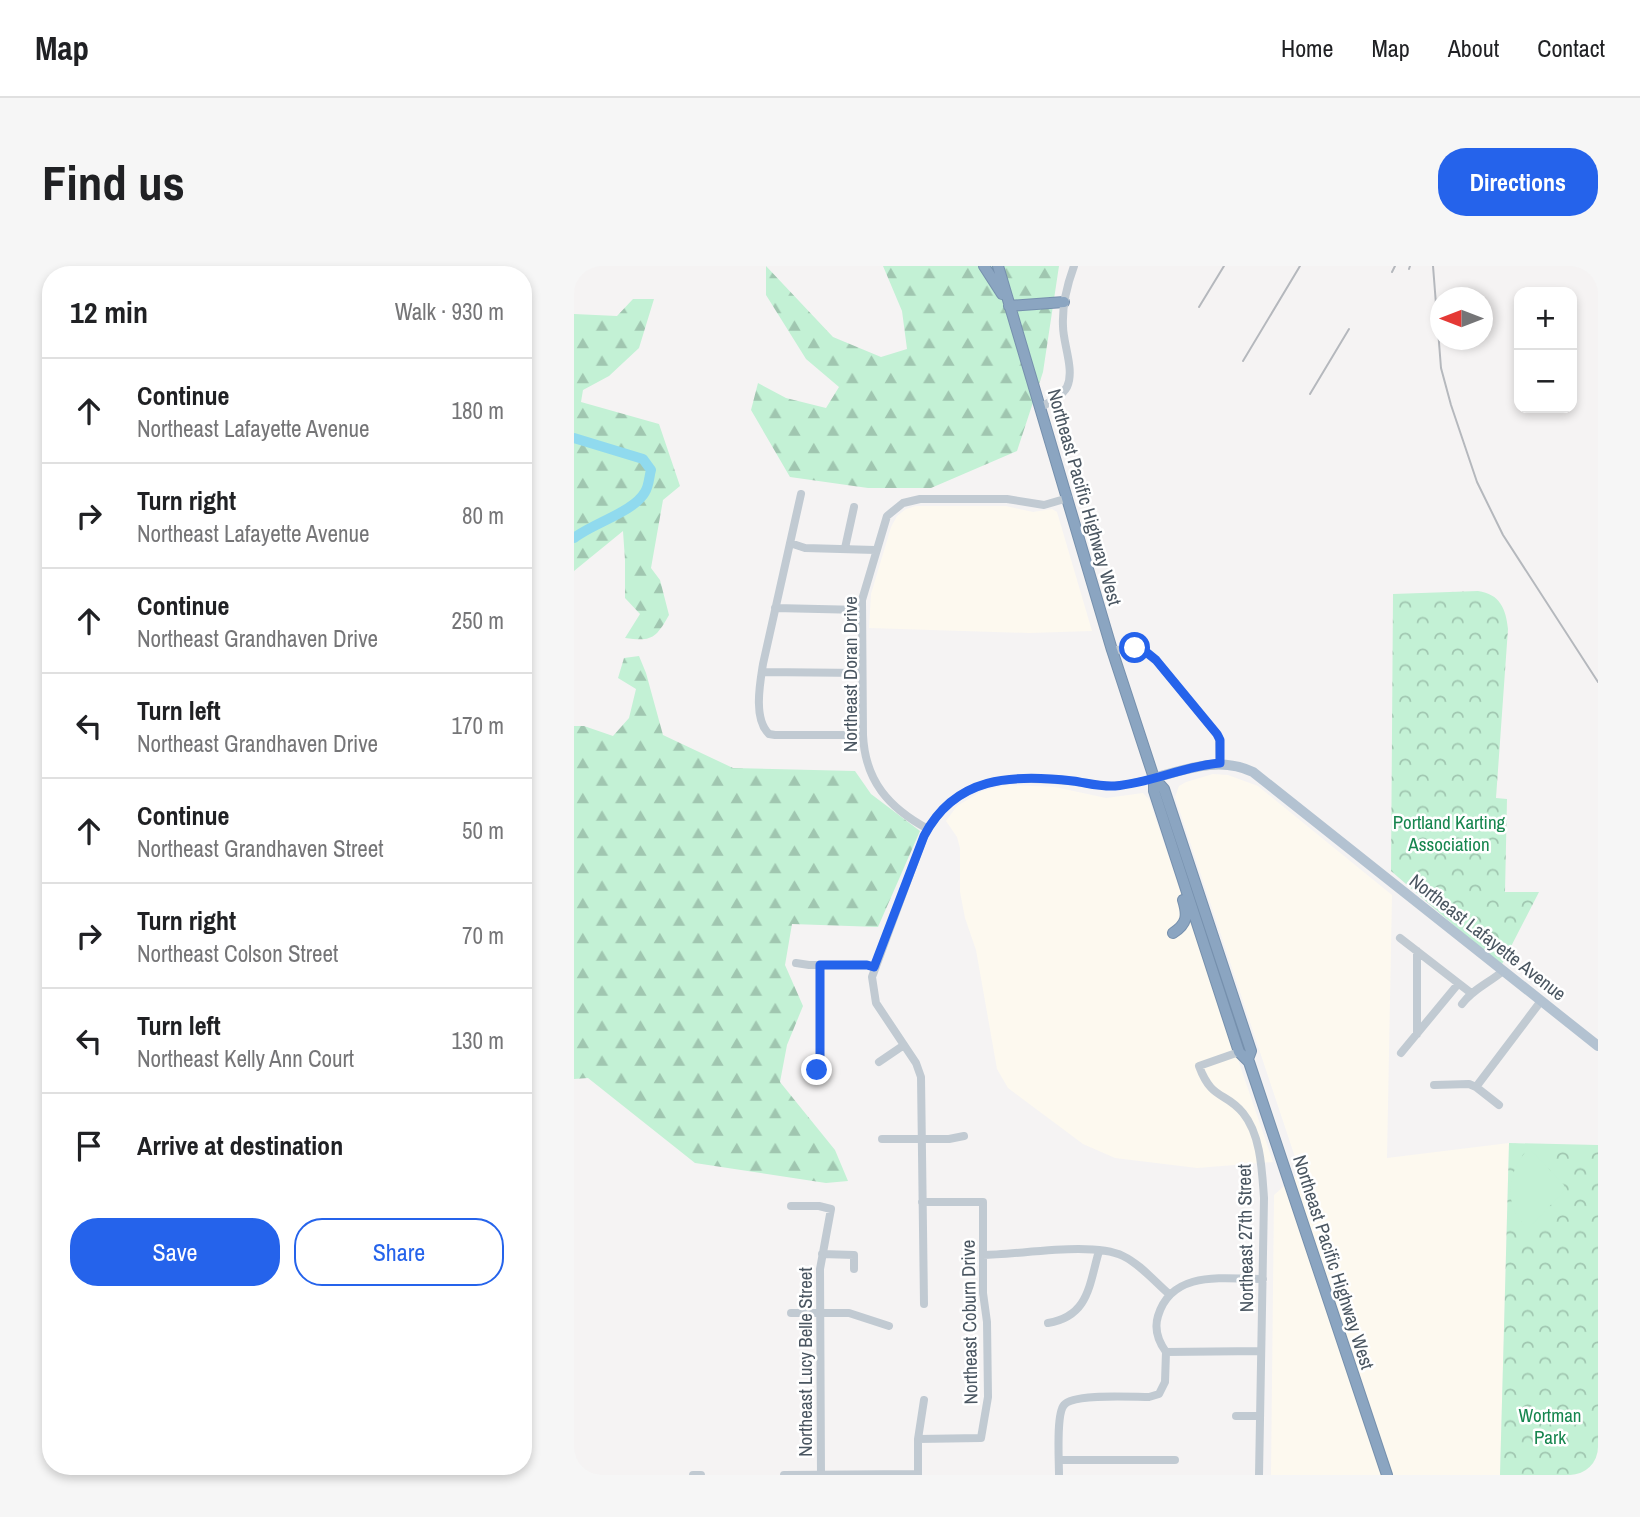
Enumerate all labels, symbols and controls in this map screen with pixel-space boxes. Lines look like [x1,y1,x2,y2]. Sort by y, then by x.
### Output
text: Map [35,26,89,70]
text: Home [1281,32,1333,64]
text: Map [1371,32,1410,64]
text: About [1448,32,1499,64]
text: Contact [1537,32,1605,64]
button: Directions [1438,148,1598,216]
text: Find us [42,149,185,215]
north arrow [1430,287,1493,350]
map controls [1514,287,1577,413]
button: + [1514,287,1577,350]
text: 12 min [70,292,148,332]
text: Walk · 930 m [395,296,504,327]
button: − [1514,350,1577,413]
text: Continue [137,378,229,413]
street label: Northeast Pacific Highway West [1042,386,1129,609]
icon: ahead [70,392,108,430]
text: 180 m [452,395,504,426]
text: Northeast Lafayette Avenue [137,413,369,444]
text: Turn right [137,483,236,518]
icon: right [70,497,108,535]
text: 80 m [462,500,504,531]
text: Northeast Lafayette Avenue [137,518,369,549]
text: Continue [137,588,229,623]
street label: Northeast Doran Drive [837,596,863,752]
icon: ahead [70,602,108,640]
text: 250 m [452,605,504,636]
text: Northeast Grandhaven Drive [137,623,378,654]
route start [1119,632,1150,663]
text: Turn left [137,693,221,728]
icon: left [70,707,108,745]
text: 170 m [452,710,504,741]
text: Northeast Grandhaven Drive [137,728,378,759]
text: Continue [137,798,229,833]
park label: Portland Karting Association [1393,809,1506,857]
icon: ahead [70,812,108,850]
text: 50 m [462,815,504,846]
text: Northeast Grandhaven Street [137,833,383,864]
street label: Northeast Lafayette Avenue [1404,868,1572,1006]
text: Turn right [137,903,236,938]
icon: right [70,917,108,955]
text: 70 m [462,920,504,951]
text: Northeast Colson Street [137,938,338,969]
text: Turn left [137,1008,221,1043]
icon: left [70,1022,108,1060]
text: 130 m [452,1025,504,1056]
text: Northeast Kelly Ann Court [137,1043,354,1074]
route end [801,1054,832,1085]
icon: arrive [70,1127,108,1165]
text: Arrive at destination [137,1128,343,1163]
street label: Northeast Pacific Highway West [1287,1151,1381,1373]
street label: Northeast 27th Street [1231,1163,1259,1312]
button: Save [70,1218,280,1286]
button: Share [294,1218,504,1286]
street label: Northeast Coburn Drive [955,1240,983,1404]
street label: Northeast Lucy Belle Street [792,1267,818,1457]
park label: Wortman Park [1519,1402,1581,1450]

